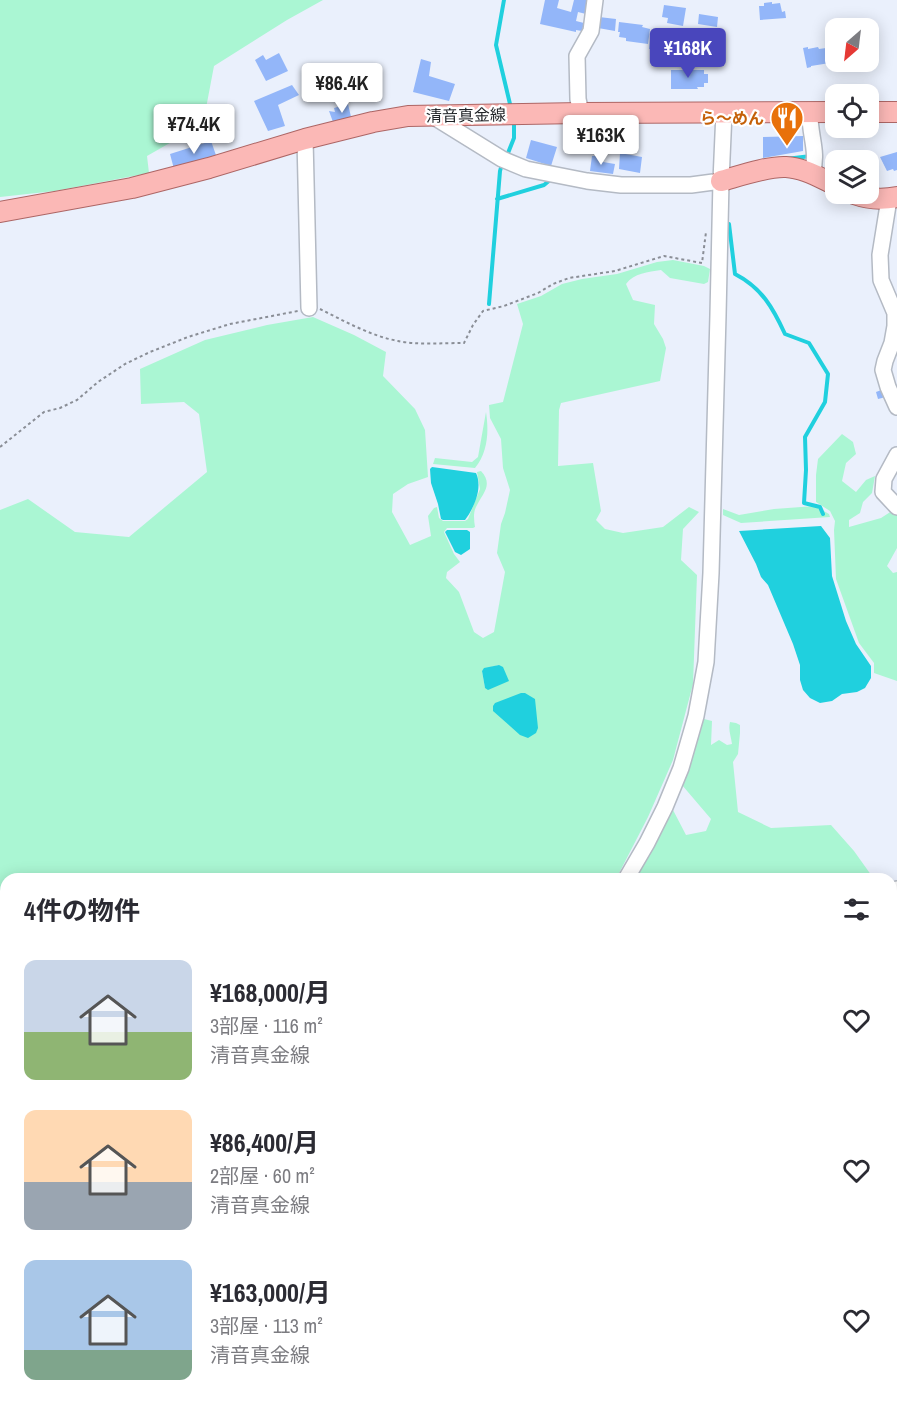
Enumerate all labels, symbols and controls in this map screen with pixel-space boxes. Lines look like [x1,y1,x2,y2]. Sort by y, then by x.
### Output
north arrow [825,18,879,72]
map controls [825,18,879,204]
pin: ¥168K [646,28,730,79]
text: ¥168K [664,34,712,61]
pin: ¥86.4K [293,63,391,114]
text: ¥86.4K [316,69,368,96]
button: locate [825,84,879,138]
restaurant icon: ら～めん [769,100,805,147]
street label: 清音真金線 [426,103,506,127]
pin: ¥74.4K [145,104,243,155]
place label: ら～めん [700,107,764,129]
text: ¥74.4K [168,110,220,137]
pin: ¥163K [559,115,643,166]
text: ¥163K [577,121,625,148]
button: layers [825,150,879,204]
text: 4件の物件 [24,893,140,928]
icon: filters [840,893,873,926]
text: ¥168,000/月 [210,975,331,1010]
icon: home [72,984,144,1056]
icon: heart [840,1004,873,1037]
text: 3部屋 · 116 m² [210,1012,323,1039]
text: 清音真金線 [210,1041,310,1068]
text: ¥86,400/月 [210,1125,319,1160]
icon: home [72,1134,144,1206]
icon: heart [840,1154,873,1187]
text: 2部屋 · 60 m² [210,1162,315,1189]
text: 清音真金線 [210,1191,310,1218]
text: ¥163,000/月 [210,1275,331,1310]
icon: home [72,1284,144,1356]
icon: heart [840,1304,873,1337]
text: 3部屋 · 113 m² [210,1312,323,1339]
text: 清音真金線 [210,1341,310,1368]

